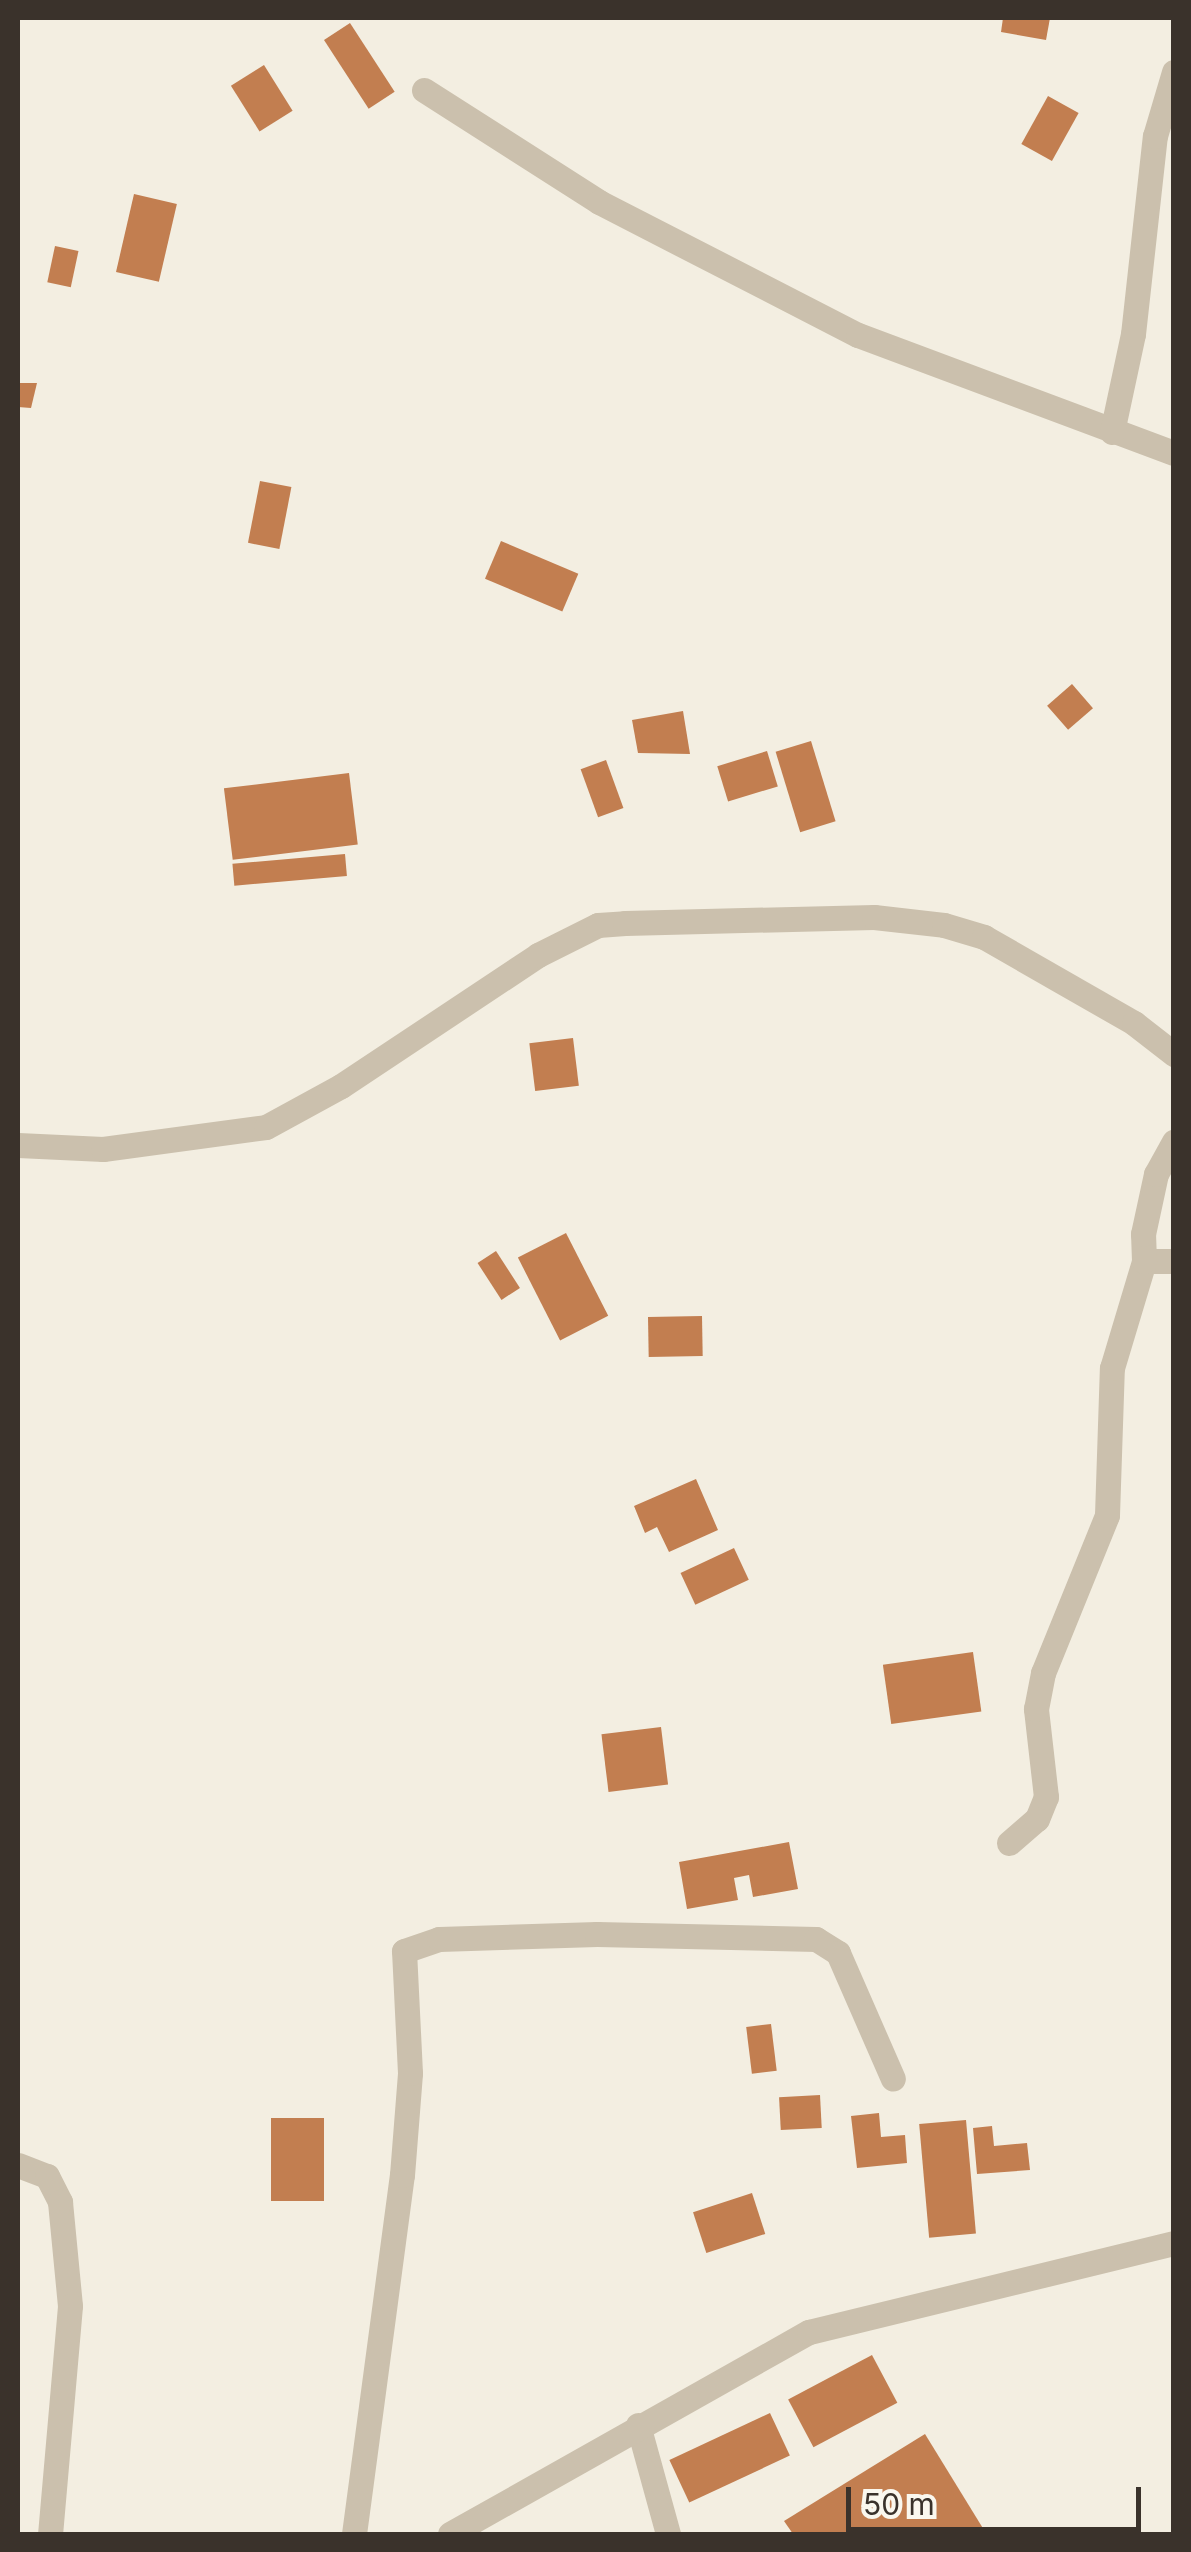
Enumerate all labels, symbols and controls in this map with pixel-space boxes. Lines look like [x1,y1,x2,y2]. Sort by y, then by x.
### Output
scale bar [851,2467,1146,2529]
text: 50 m [863,2486,935,2522]

